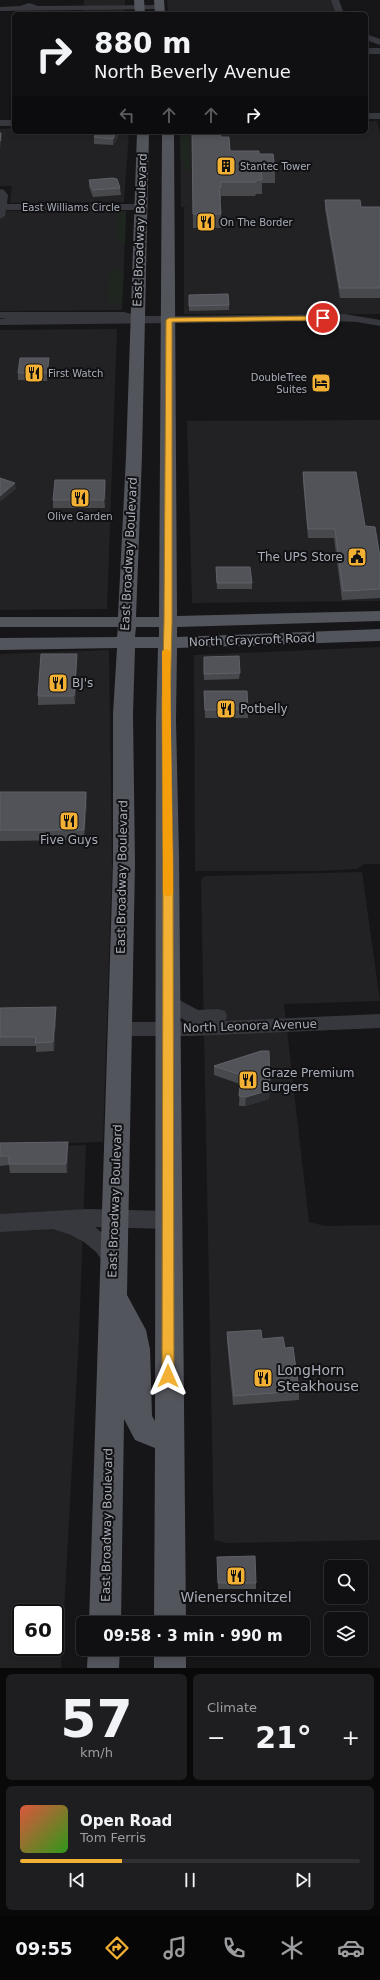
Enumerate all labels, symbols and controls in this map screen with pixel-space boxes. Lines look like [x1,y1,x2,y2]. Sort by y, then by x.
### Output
text: 880 m [94,27,191,60]
icon: right [28,28,80,80]
text: North Beverly Avenue [94,61,291,82]
icon: left [116,104,138,126]
icon: ahead [158,104,180,126]
icon: ahead [200,104,222,126]
icon: right [242,104,264,126]
street label: East Broadway Boulevard [130,153,150,307]
building icon: Stantec Tower [215,155,237,177]
place label: Stantec Tower [240,161,311,172]
street label: East Williams Circle [22,202,120,213]
restaurant icon: On The Border [195,211,217,233]
place label: On The Border [220,217,294,228]
pin [306,301,340,335]
icon: arrive [312,307,334,329]
restaurant icon: First Watch [23,362,45,384]
place label: First Watch [48,368,103,379]
place label: DoubleTree Suites [251,372,307,395]
hotel icon: DoubleTree Suites [310,372,332,394]
street label: East Broadway Boulevard [118,477,140,631]
restaurant icon: Olive Garden [69,487,91,509]
place label: Olive Garden [47,511,113,522]
public building icon: The UPS Store [346,546,368,568]
place label: The UPS Store [257,550,343,564]
street label: North Craycroft Road [189,631,315,649]
restaurant icon: BJ's [47,672,69,694]
place label: BJ's [72,676,93,690]
restaurant icon: Potbelly [215,698,237,720]
place label: Potbelly [240,702,288,716]
street label: East Broadway Boulevard [114,800,130,954]
restaurant icon: Five Guys [58,810,80,832]
place label: Five Guys [40,833,98,847]
street label: North Leonora Avenue [183,1017,317,1035]
place label: Graze Premium Burgers [262,1066,354,1094]
restaurant icon: Graze Premium Burgers [237,1069,259,1091]
street label: East Broadway Boulevard [105,1124,125,1278]
position arrow [147,1355,189,1397]
place label: LongHorn Steakhouse [277,1362,359,1394]
restaurant icon: LongHorn Steakhouse [252,1367,274,1389]
street label: East Broadway Boulevard [99,1448,115,1602]
map controls [324,1560,368,1656]
button: search [324,1560,368,1604]
restaurant icon: Wienerschnitzel [225,1565,247,1587]
place label: Wienerschnitzel [180,1589,292,1605]
speed limit sign: 60 [12,1604,64,1656]
button: layers [324,1612,368,1656]
text: 09:58 · 3 min · 990 m [103,1627,283,1645]
text: 57 [60,1689,133,1749]
text: Climate [207,1700,257,1715]
text: 21° [255,1720,312,1755]
text: − [207,1725,225,1750]
text: + [342,1725,360,1750]
text: km/h [80,1745,113,1760]
text: Open Road [80,1812,172,1830]
text: Tom Ferris [80,1830,146,1845]
icon: previous [66,1869,88,1891]
icon: pause [179,1869,201,1891]
icon: next [292,1869,314,1891]
icon: directions [103,1934,131,1962]
icon: music [161,1934,189,1962]
icon: phone [220,1934,248,1962]
icon: climate [278,1934,306,1962]
icon: car [337,1934,365,1962]
text: 09:55 [15,1938,73,1959]

